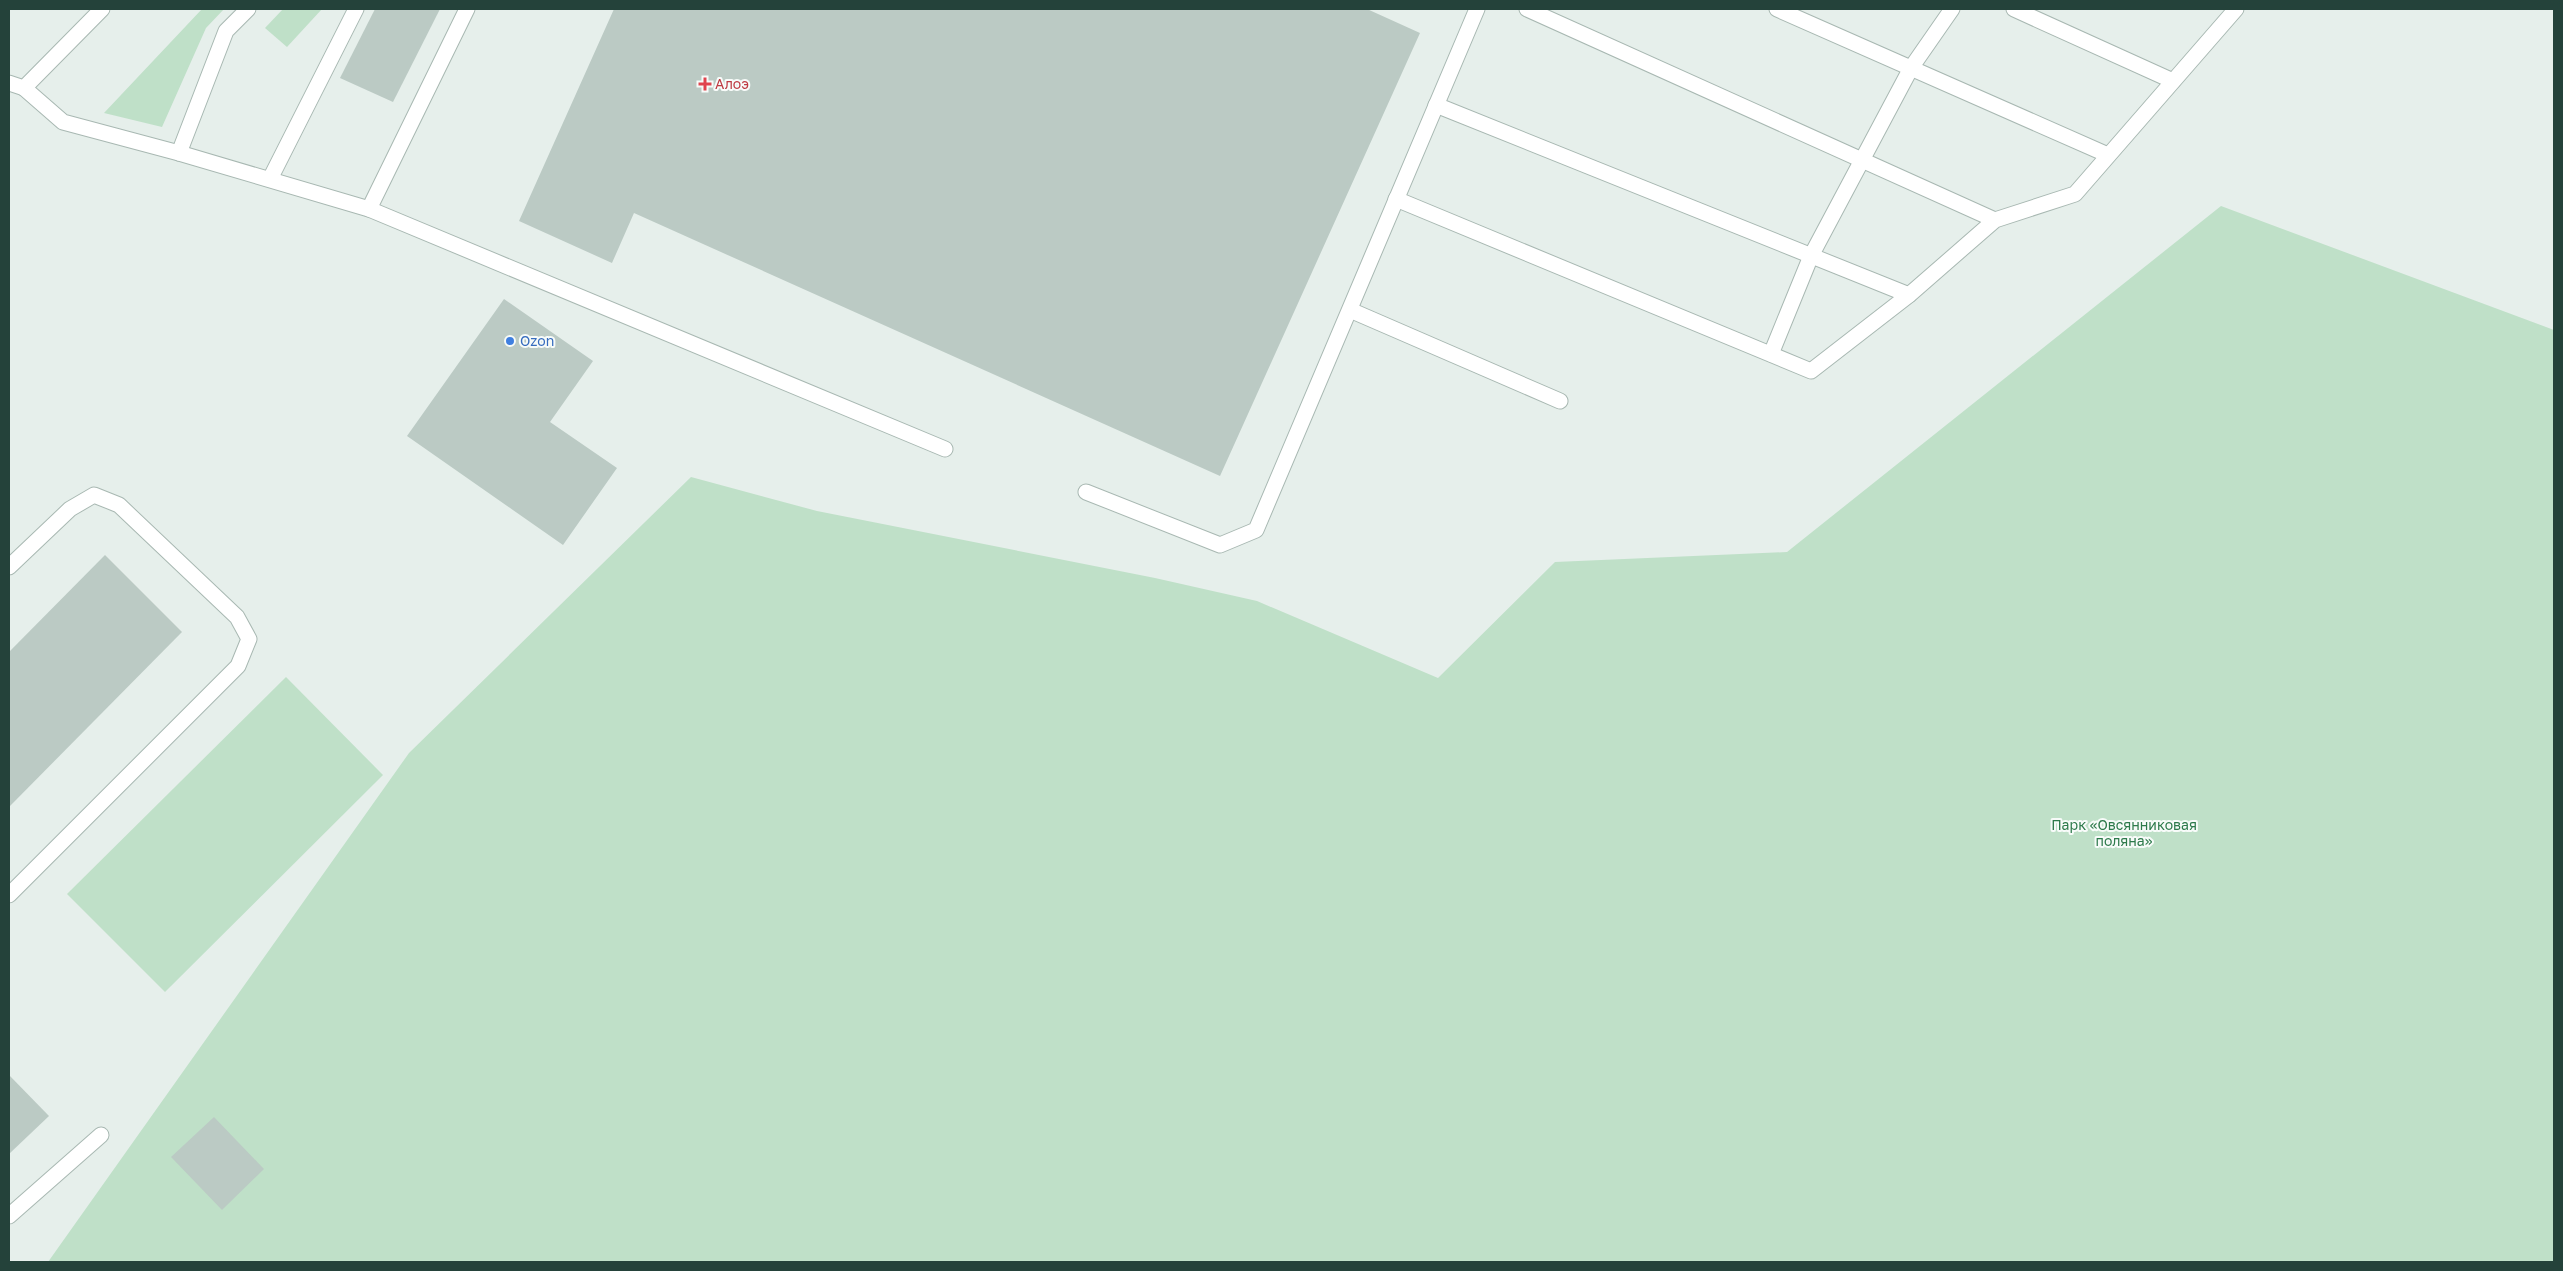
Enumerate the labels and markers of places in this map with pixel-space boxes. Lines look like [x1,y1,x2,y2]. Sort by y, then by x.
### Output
place label: Алоэ [715,75,749,92]
marker: Алоэ [699,78,711,90]
place label: Ozon [520,332,554,349]
marker: Ozon [504,335,516,347]

